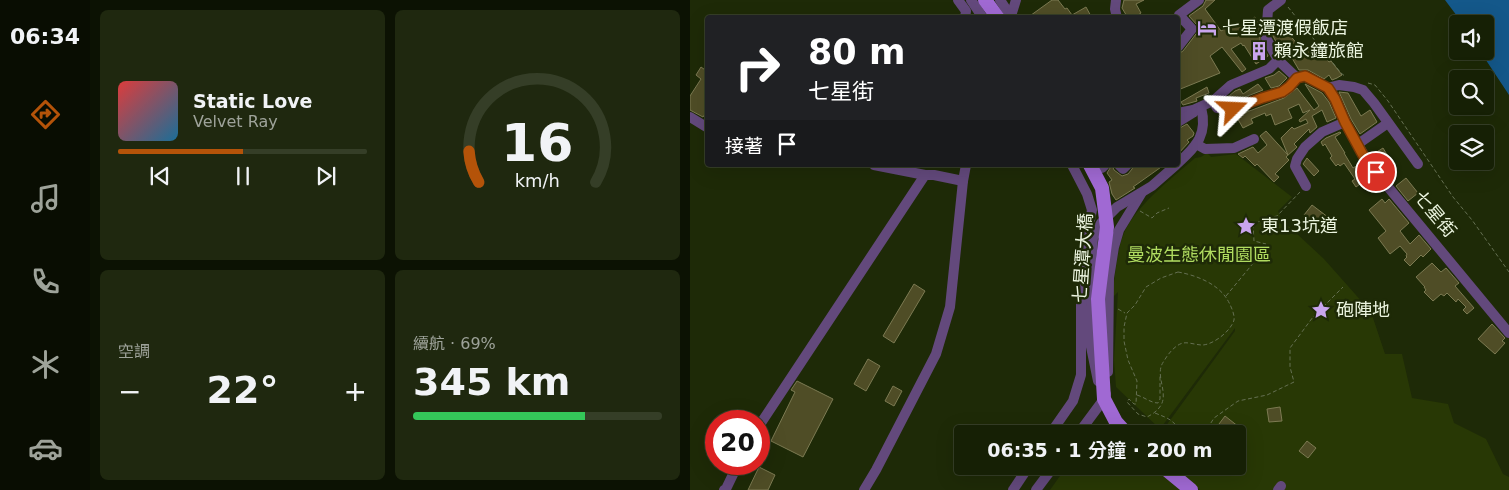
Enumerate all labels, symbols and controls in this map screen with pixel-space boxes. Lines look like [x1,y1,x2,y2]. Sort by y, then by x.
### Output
map controls [1449,15,1494,170]
button: sound [1449,15,1494,60]
hotel icon: 七星潭渡假飯店 [1196,17,1218,39]
place label: 七星潭渡假飯店 [1222,17,1348,38]
text: 06:34 [10,24,80,49]
text: 80 m [808,32,905,72]
icon: right [725,35,790,100]
building icon: 賴永鐘旅館 [1248,40,1270,62]
place label: 賴永鐘旅館 [1274,40,1364,61]
button: search [1449,70,1494,115]
text: 七星街 [808,79,874,104]
position arrow [1206,82,1258,134]
text: Static Love [193,90,313,112]
icon: directions [28,97,63,132]
text: Velvet Ray [193,112,278,131]
text: 16 [501,113,574,173]
button: layers [1449,125,1494,170]
icon: arrive [773,130,801,158]
text: 接著 [725,135,763,157]
pin [1355,151,1397,193]
icon: arrive [1362,158,1390,186]
icon: previous [146,162,174,190]
icon: pause [229,162,257,190]
icon: next [312,162,340,190]
text: km/h [515,170,560,191]
icon: music [28,181,63,216]
street label: 七星街 [1410,186,1461,241]
street label: 七星潭大橋 [1069,212,1096,304]
place icon: 東13坑道 [1235,215,1257,237]
place label: 東13坑道 [1261,215,1338,236]
park label: 曼波生態休閒園區 [1127,244,1271,265]
icon: phone [28,264,63,299]
place icon: 砲陣地 [1310,299,1332,321]
place label: 砲陣地 [1336,299,1390,320]
text: 續航 · 69% [413,334,496,353]
text: 空調 [118,342,150,361]
icon: climate [28,347,63,382]
text: 345 km [413,360,570,404]
text: 22° [207,368,278,412]
text: − [118,375,141,408]
text: + [344,375,367,408]
speed limit sign: 20 [705,410,770,475]
icon: car [28,431,63,466]
text: 06:35 · 1 分鐘 · 200 m [987,439,1213,461]

